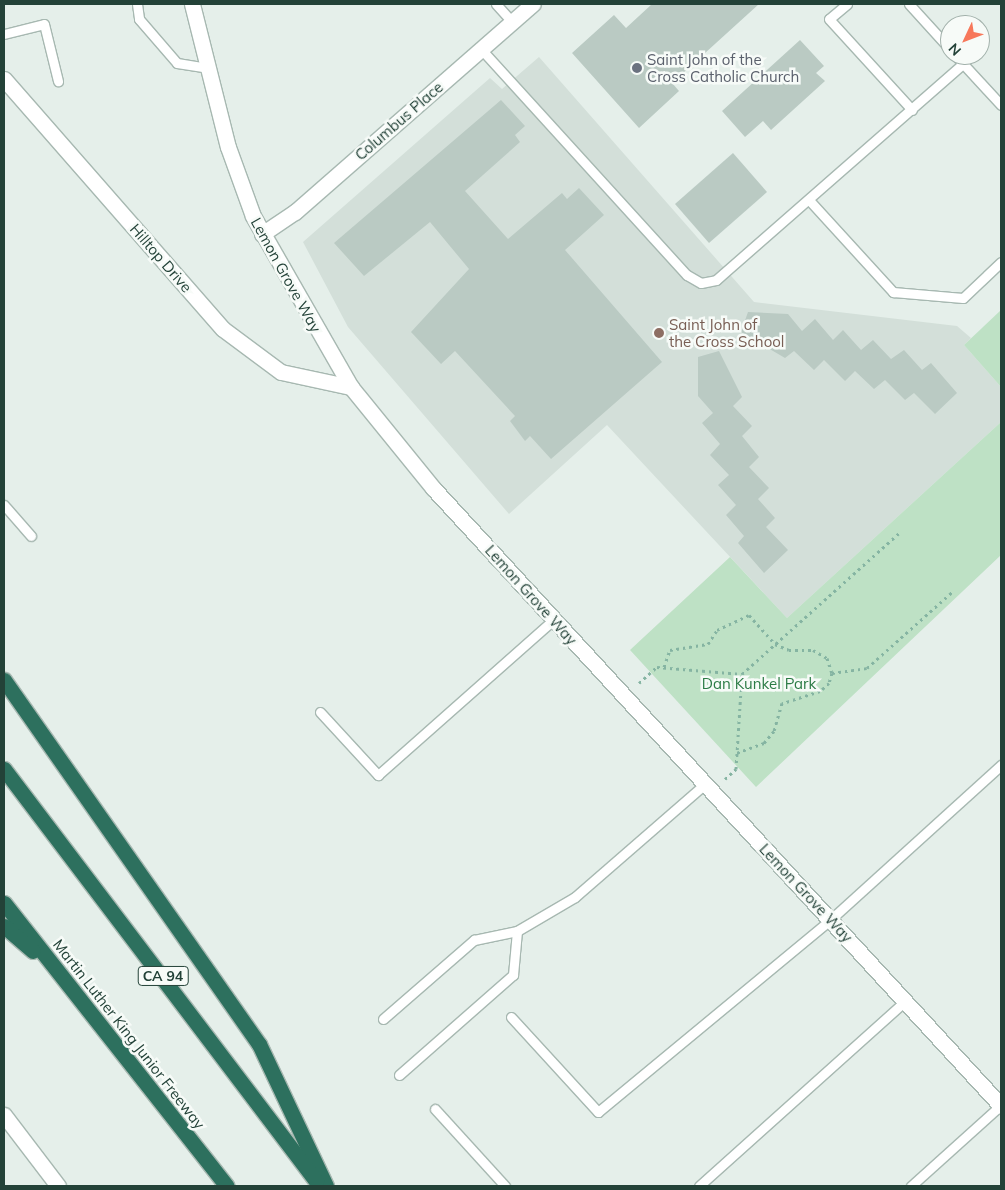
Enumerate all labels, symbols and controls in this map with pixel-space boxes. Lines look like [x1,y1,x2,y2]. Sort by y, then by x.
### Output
north arrow [940,15,990,65]
text: N [945,40,965,60]
place label: Saint John of the Cross Catholic Church [647,50,799,85]
marker: Saint John of the Cross Catholic Church [631,62,643,74]
street label: Columbus Place [351,78,447,164]
street label: Lemon Grove Way [247,215,325,335]
street label: Hilltop Drive [126,220,196,296]
place label: Saint John of the Cross School [669,315,784,350]
marker: Saint John of the Cross School [653,327,665,339]
street label: Lemon Grove Way [481,541,581,649]
park label: Dan Kunkel Park [702,675,816,693]
street label: Lemon Grove Way [756,840,856,946]
street label: Martin Luther King Junior Freeway [49,936,209,1132]
road number: CA 94 [137,964,189,988]

